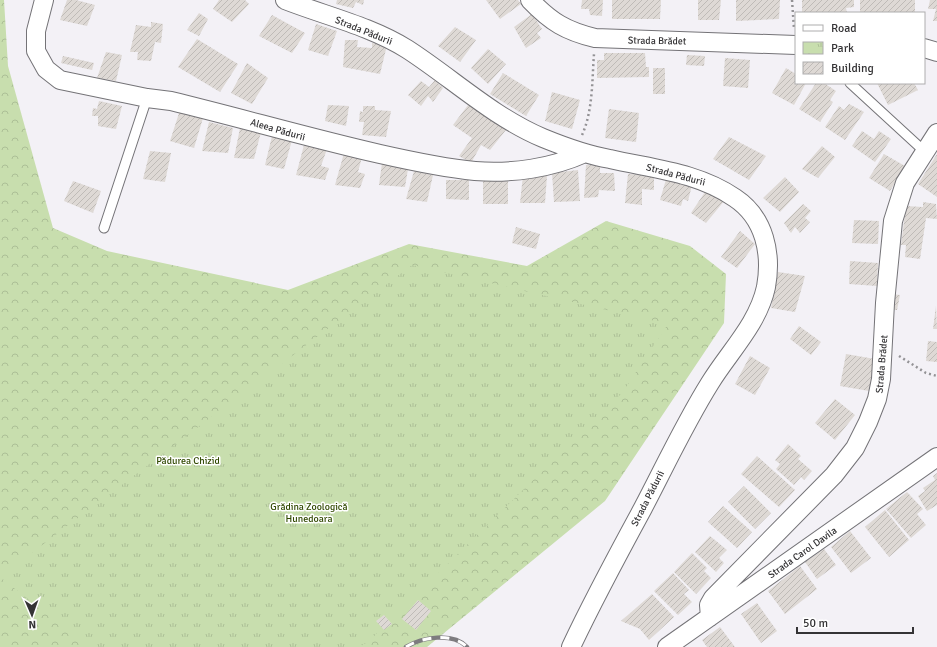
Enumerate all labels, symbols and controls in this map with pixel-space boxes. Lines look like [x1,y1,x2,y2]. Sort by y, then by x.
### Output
legend [795,12,925,84]
street label: Strada Pădurii [333,14,394,48]
text: Road [831,21,857,36]
street label: Strada Brădet [628,34,687,48]
text: Park [831,41,854,56]
text: Building [831,61,874,76]
street label: Aleea Pădurii [249,116,307,144]
street label: Strada Pădurii [645,161,707,189]
street label: Strada Brădet [873,334,891,394]
park label: Pădurea Chizid [156,455,220,467]
street label: Strada Pădurii [629,469,667,528]
park label: Grădina Zoologică Hunedoara [270,501,348,525]
street label: Strada Carol Davila [766,525,839,581]
north arrow [12,595,52,635]
scale bar [797,609,913,635]
text: 50 m [803,616,828,631]
text: N [28,618,36,631]

